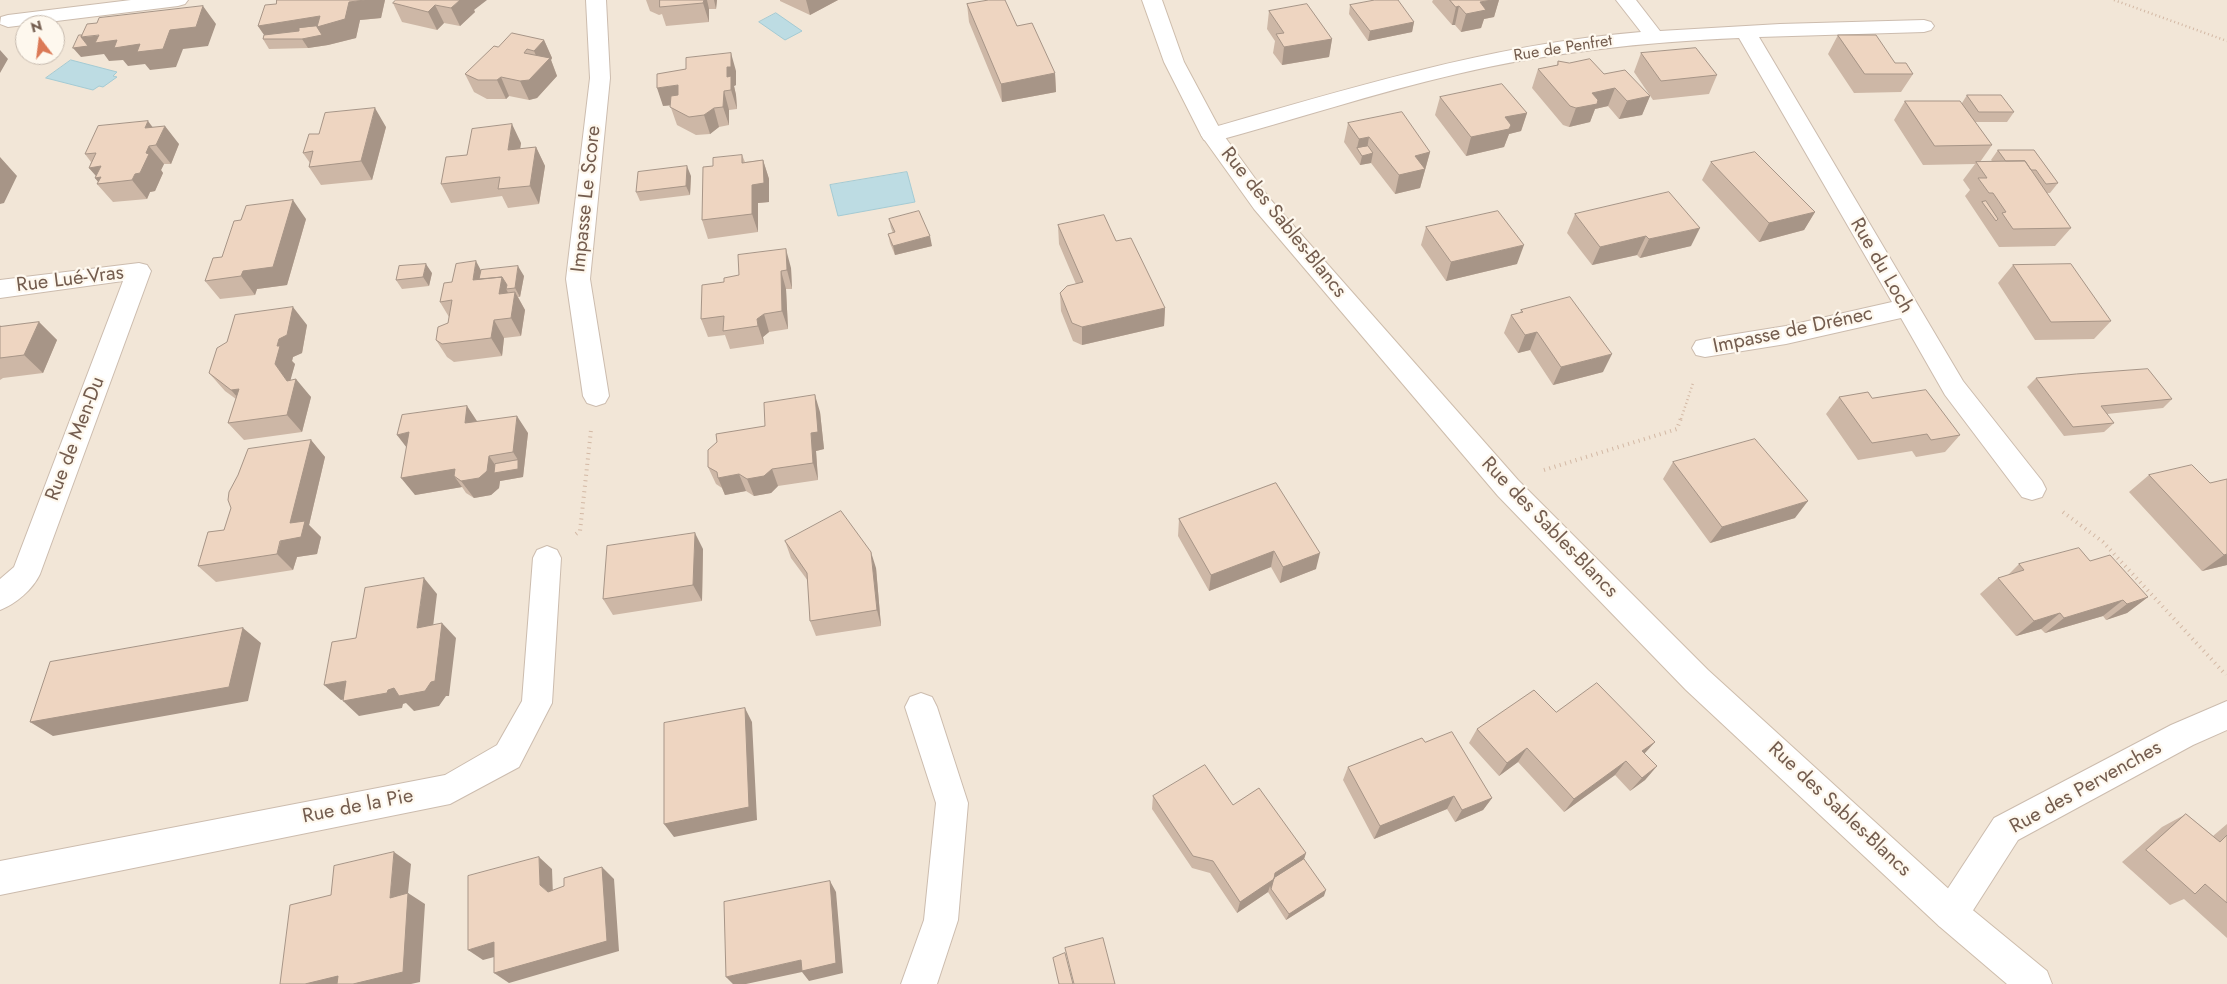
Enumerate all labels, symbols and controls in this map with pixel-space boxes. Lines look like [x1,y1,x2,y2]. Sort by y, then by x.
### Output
north arrow [15,15,65,65]
text: N [28,15,44,38]
street label: Rue de Penfret [1512,32,1614,66]
street label: Impasse Le Score [567,124,607,274]
street label: Rue des Sables-Blancs [1215,143,1351,303]
street label: Rue du Loch [1844,214,1918,318]
street label: Rue Lué-Vras [15,262,125,298]
street label: Impasse de Drénec [1711,302,1875,360]
street label: Rue de Men-Du [41,374,111,504]
street label: Rue des Sables-Blancs [1476,453,1622,603]
street label: Rue des Pervenches [2006,736,2166,840]
street label: Rue des Sables-Blancs [1763,738,1915,882]
street label: Rue de la Pie [301,784,415,830]

